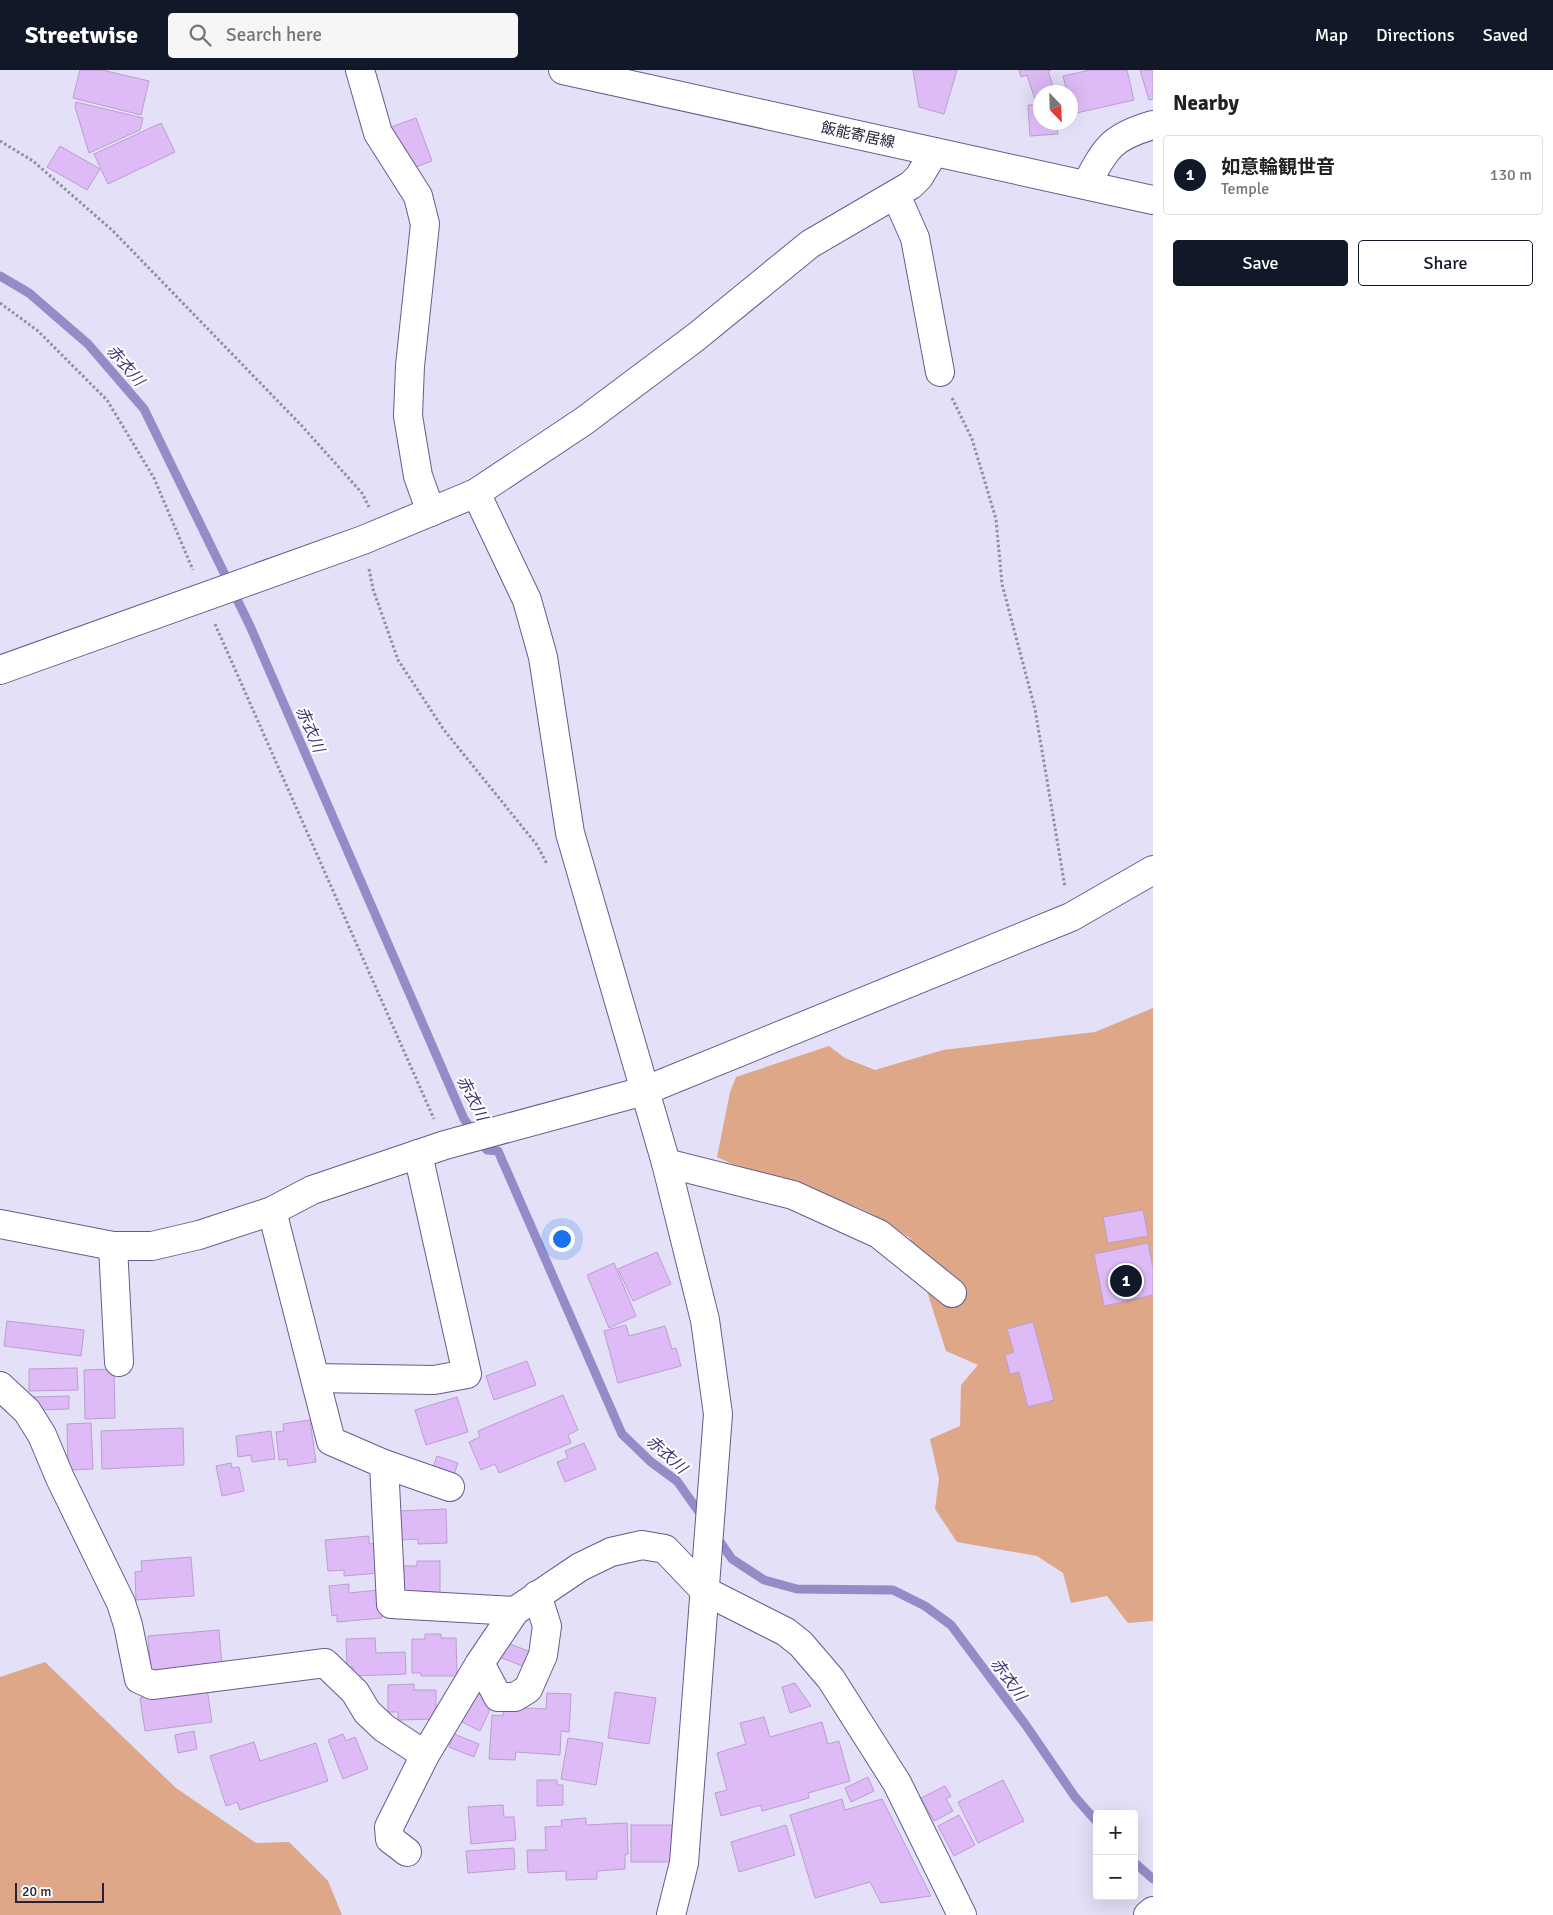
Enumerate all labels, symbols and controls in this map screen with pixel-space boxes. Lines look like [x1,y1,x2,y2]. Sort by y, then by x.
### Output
search box [168,13,518,58]
text: Streetwise [25,20,138,50]
icon: search [186,21,214,49]
text: Search here [226,23,322,47]
text: Map [1315,24,1348,46]
text: Directions [1376,24,1455,46]
text: Saved [1483,24,1528,46]
north arrow [1033,85,1078,130]
text: Nearby [1173,90,1239,116]
street label: 飯能寄居線 [819,118,897,152]
text: 如意輪観世音 [1221,155,1335,179]
text: 1 [1186,165,1194,185]
text: 130 m [1490,165,1532,185]
text: Temple [1221,179,1269,199]
button: Save [1173,240,1348,286]
button: Share [1358,240,1533,286]
water label: 赤衣川 [102,341,150,392]
water label: 赤衣川 [291,703,329,757]
water label: 赤衣川 [452,1073,493,1126]
your location [549,1226,575,1252]
pin: 1 [1110,1262,1142,1300]
water label: 赤衣川 [642,1431,692,1480]
water label: 赤衣川 [986,1654,1032,1706]
map controls [1093,1810,1138,1900]
button: + [1093,1810,1138,1855]
button: − [1093,1855,1138,1900]
scale bar [15,1880,104,1903]
text: 20 m [22,1883,51,1900]

